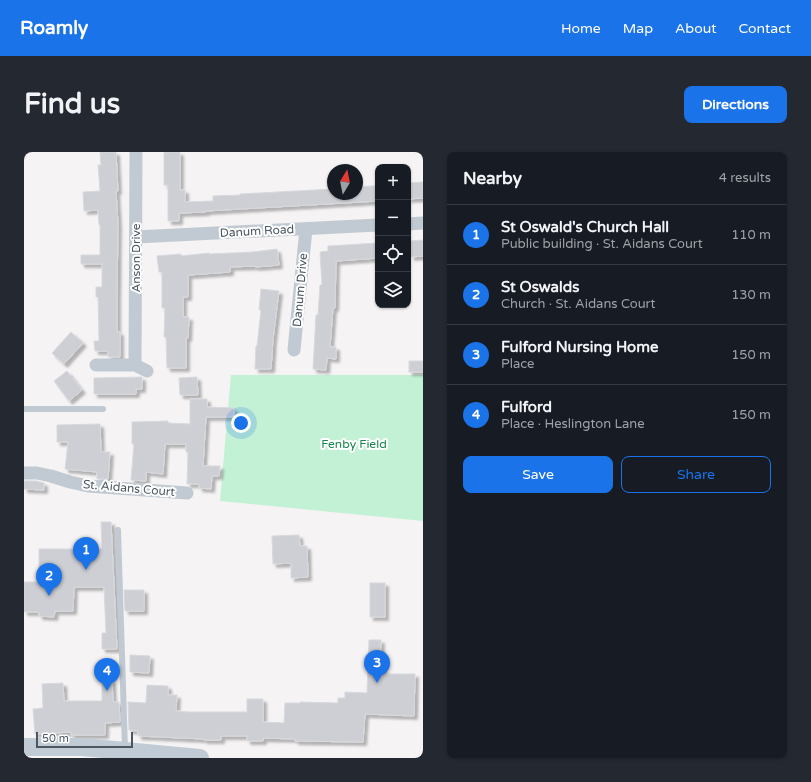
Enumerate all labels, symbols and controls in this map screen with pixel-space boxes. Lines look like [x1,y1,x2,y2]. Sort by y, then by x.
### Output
text: Roamly [20,17,88,39]
text: Home [561,20,601,37]
text: Map [623,20,653,37]
text: About [675,20,717,37]
text: Contact [739,20,791,37]
button: Directions [684,86,787,123]
text: Find us [24,87,120,121]
north arrow [327,164,363,200]
map controls [375,164,411,308]
button: + [375,164,411,200]
text: Nearby [463,168,522,189]
text: 4 results [719,170,771,186]
button: − [375,200,411,236]
text: St Oswald's Church Hall [501,218,669,236]
street label: Danum Road [219,222,295,240]
street label: Anson Drive [129,223,143,293]
text: 1 [472,227,480,243]
text: 110 m [731,227,771,243]
button: locate [375,236,411,272]
text: Public building · St. Aidans Court [501,236,703,252]
street label: Danum Drive [290,252,310,327]
button: layers [375,272,411,308]
text: St Oswalds [501,278,579,296]
text: 2 [472,287,480,303]
text: 130 m [731,287,771,303]
text: Church · St. Aidans Court [501,296,656,312]
text: Fulford Nursing Home [501,338,658,356]
text: 3 [472,347,480,363]
text: 150 m [731,347,771,363]
text: Place [501,356,534,372]
text: Fulford [501,398,552,416]
text: 4 [472,407,480,423]
text: 150 m [731,407,771,423]
your location [231,413,251,433]
text: Place · Heslington Lane [501,416,645,432]
park label: Fenby Field [321,437,387,451]
button: Save [463,456,613,493]
button: Share [621,456,771,493]
street label: St. Aidans Court [82,477,176,499]
pin: 1 [73,537,99,570]
pin: 2 [36,563,62,596]
pin: 3 [364,650,390,683]
pin: 4 [94,658,120,691]
scale bar [36,730,133,749]
text: 50 m [42,732,69,745]

